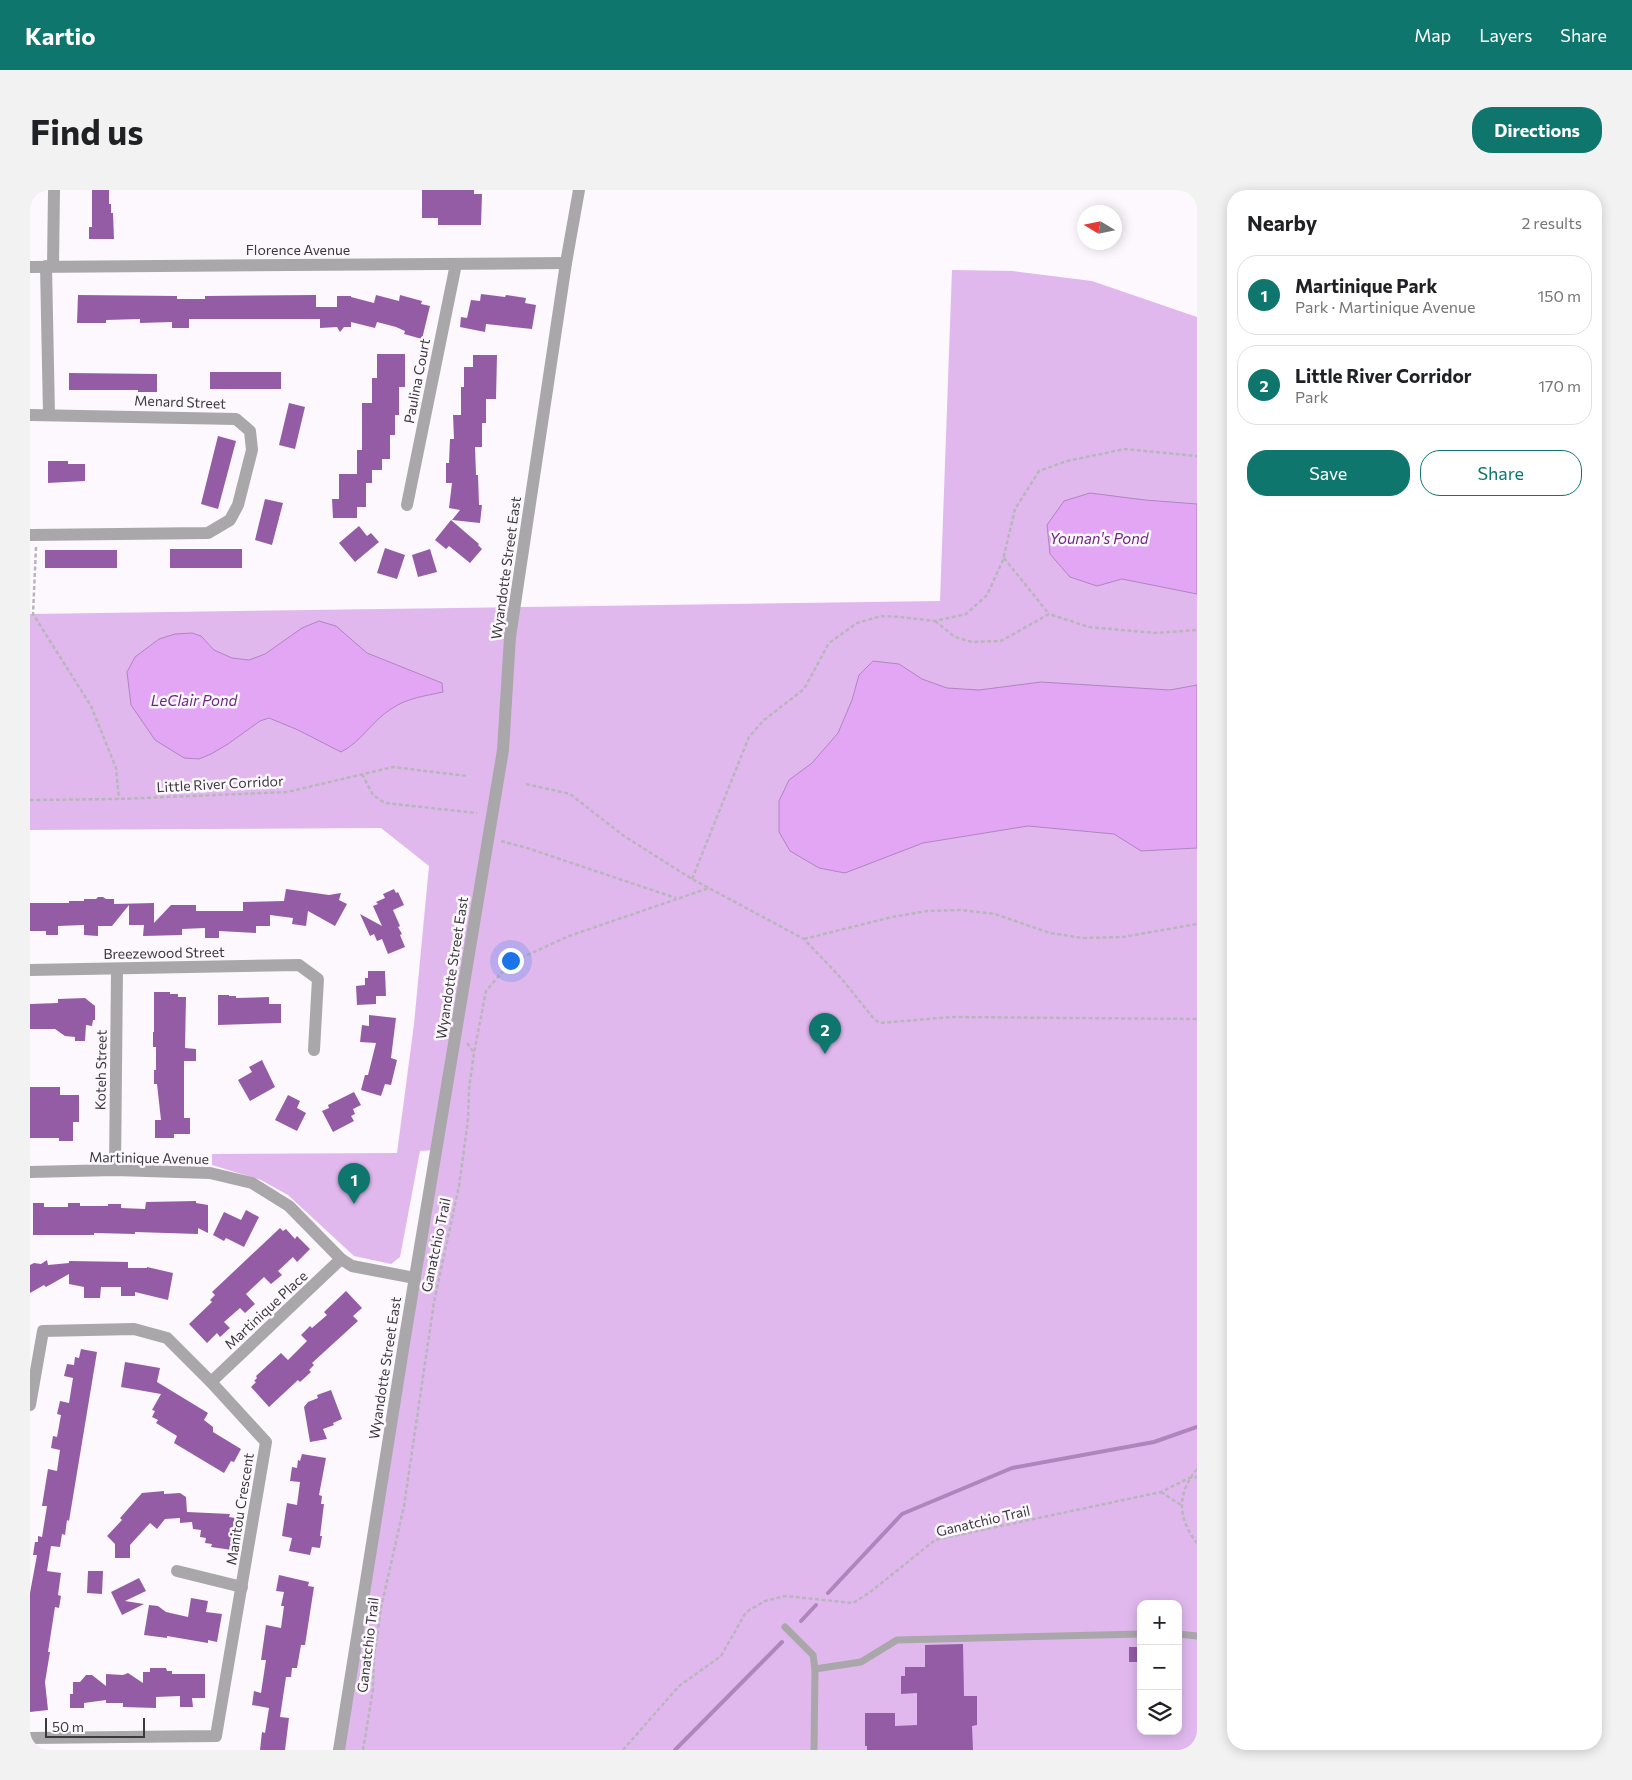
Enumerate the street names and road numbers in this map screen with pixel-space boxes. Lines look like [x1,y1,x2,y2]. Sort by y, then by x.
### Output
street label: Florence Avenue [246,241,350,258]
street label: Paulina Court [400,337,433,425]
street label: Menard Street [134,391,226,412]
street label: Wyandotte Street East [487,495,524,640]
street label: Little River Corridor [156,772,284,795]
street label: Wyandotte Street East [432,895,471,1040]
street label: Breezewood Street [103,943,225,962]
street label: Koteh Street [91,1029,110,1110]
street label: Martinique Avenue [89,1148,209,1167]
street label: Ganatchio Trail [417,1196,454,1294]
street label: Martinique Place [221,1267,311,1352]
street label: Wyandotte Street East [365,1295,404,1440]
street label: Manitou Crescent [222,1451,257,1566]
street label: Ganatchio Trail [934,1501,1032,1540]
street label: Ganatchio Trail [353,1596,382,1694]

